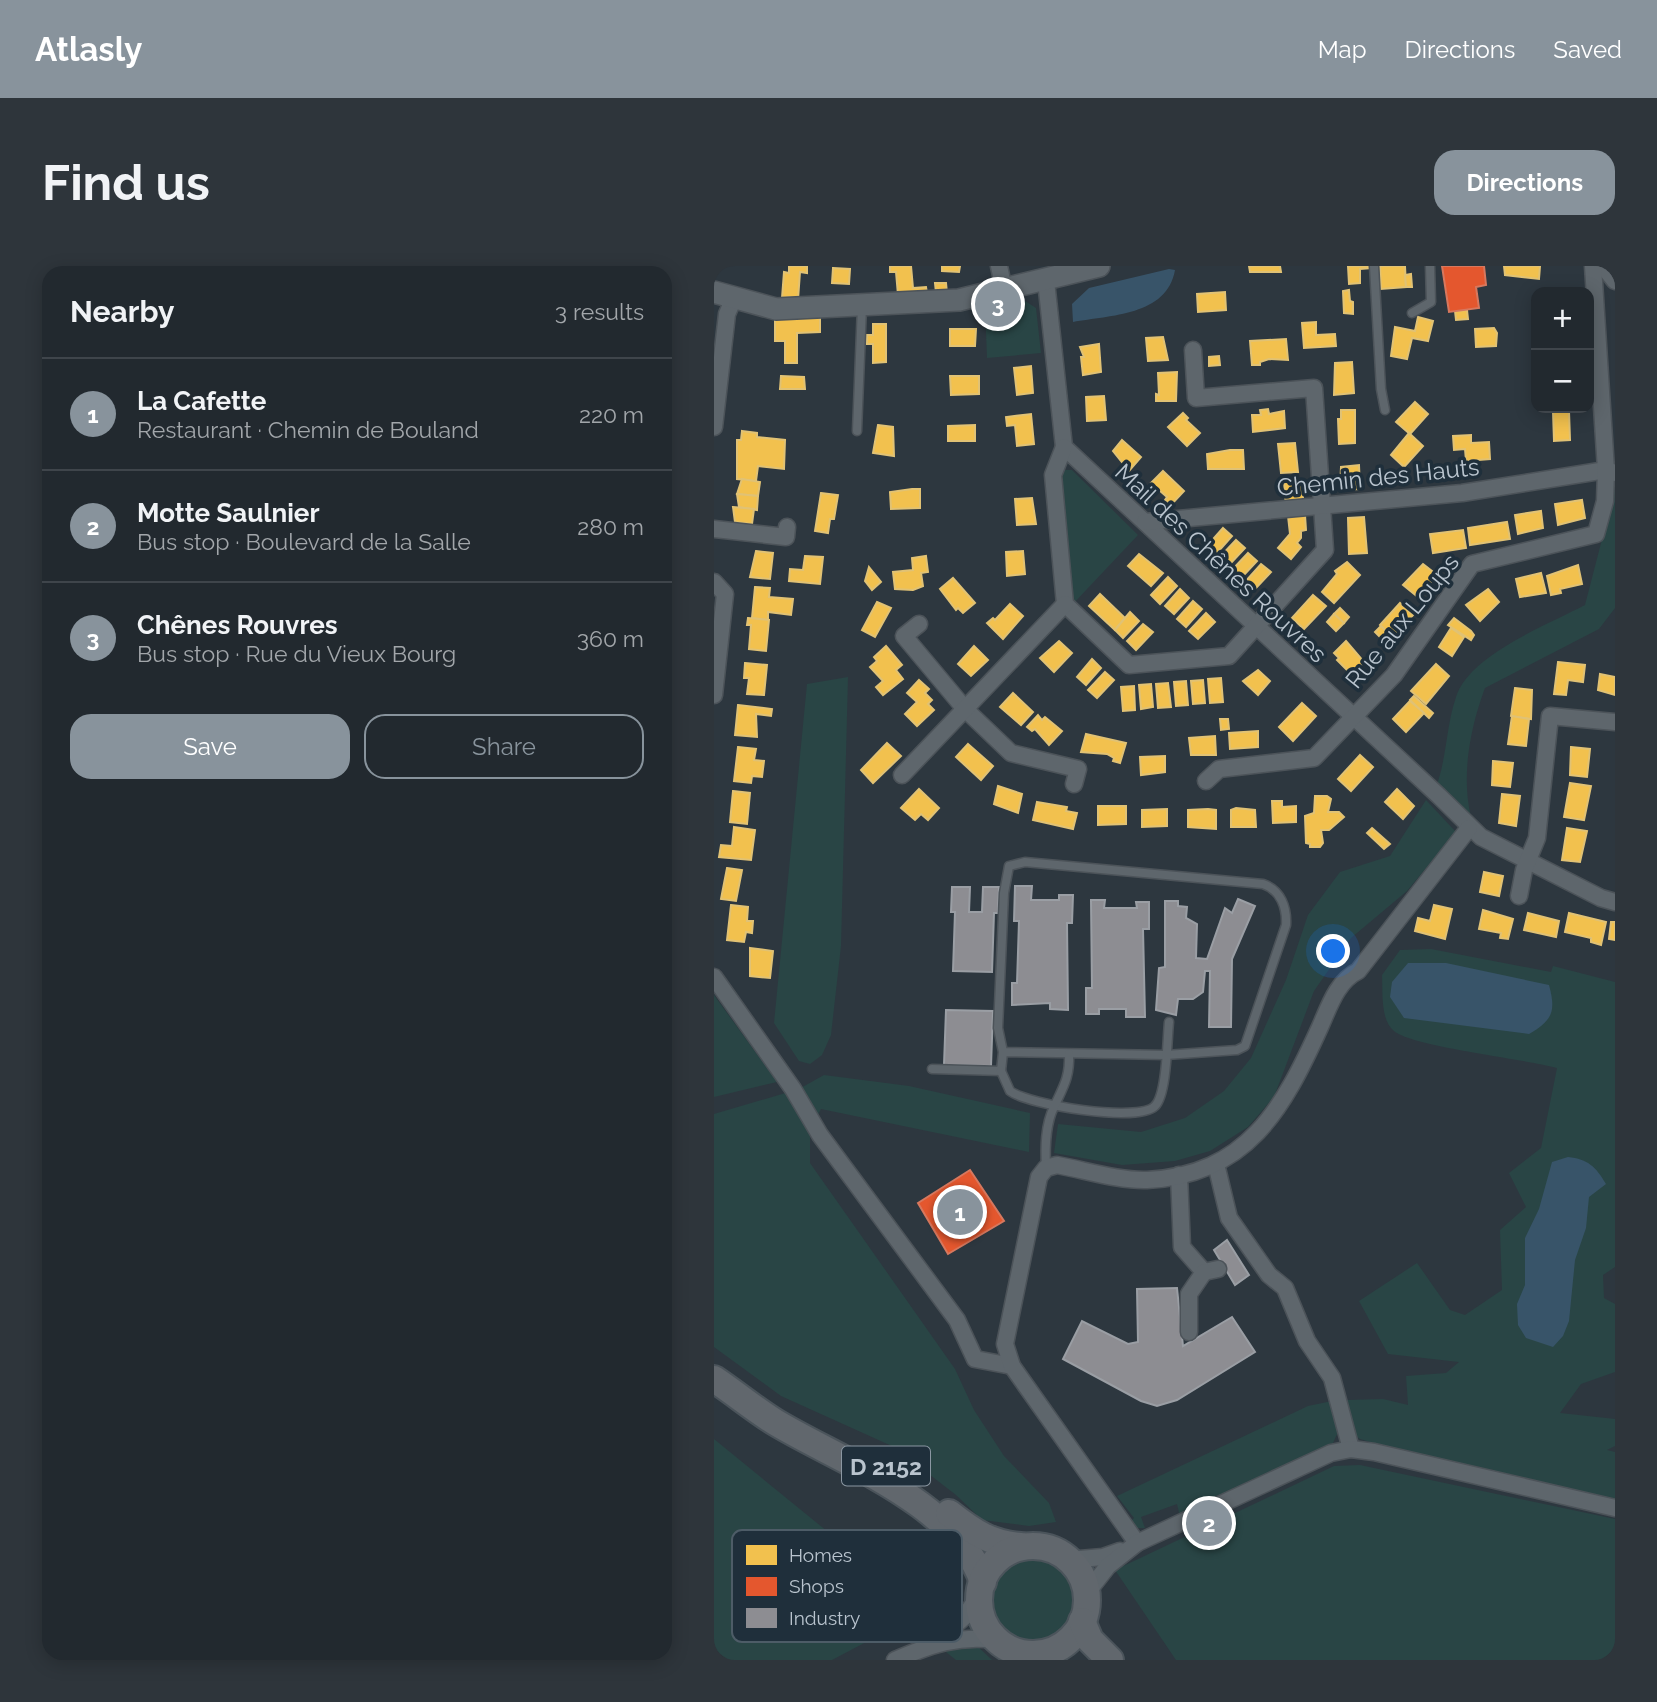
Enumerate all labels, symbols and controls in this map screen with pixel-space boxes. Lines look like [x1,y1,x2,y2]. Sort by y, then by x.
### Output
text: Atlasly [35,30,142,69]
text: Map [1318,35,1367,64]
text: Directions [1405,35,1515,64]
text: Saved [1553,35,1622,64]
button: Directions [1434,150,1615,215]
text: Find us [42,154,210,211]
pin: 3 [975,278,1021,330]
map controls [1531,287,1594,413]
button: + [1531,287,1594,350]
text: Nearby [70,294,174,329]
text: 3 results [555,298,644,325]
button: − [1531,350,1594,413]
text: La Cafette [137,386,266,416]
text: 1 [87,401,99,428]
text: 220 m [579,401,644,428]
text: Restaurant · Chemin de Bouland [137,416,479,443]
street label: Chemin des Hauts [1275,452,1481,502]
street label: Mail des Chênes Rouvres [1109,457,1333,669]
text: Motte Saulnier [137,498,319,528]
text: 2 [87,513,99,540]
text: 280 m [577,513,644,540]
text: Bus stop · Boulevard de la Salle [137,528,471,555]
street label: Rue aux Loups [1339,548,1465,694]
text: Chênes Rouvres [137,610,338,640]
text: 3 [87,625,99,652]
text: 360 m [577,625,644,652]
text: Bus stop · Rue du Vieux Bourg [137,640,456,667]
button: Save [70,714,350,779]
button: Share [364,714,644,779]
your location [1316,934,1350,968]
pin: 1 [937,1186,983,1238]
road number: D 2152 [842,1446,930,1485]
pin: 2 [1186,1497,1232,1549]
legend [732,1530,962,1642]
text: Homes [789,1544,852,1566]
text: Shops [789,1575,844,1597]
text: Industry [789,1607,860,1629]

